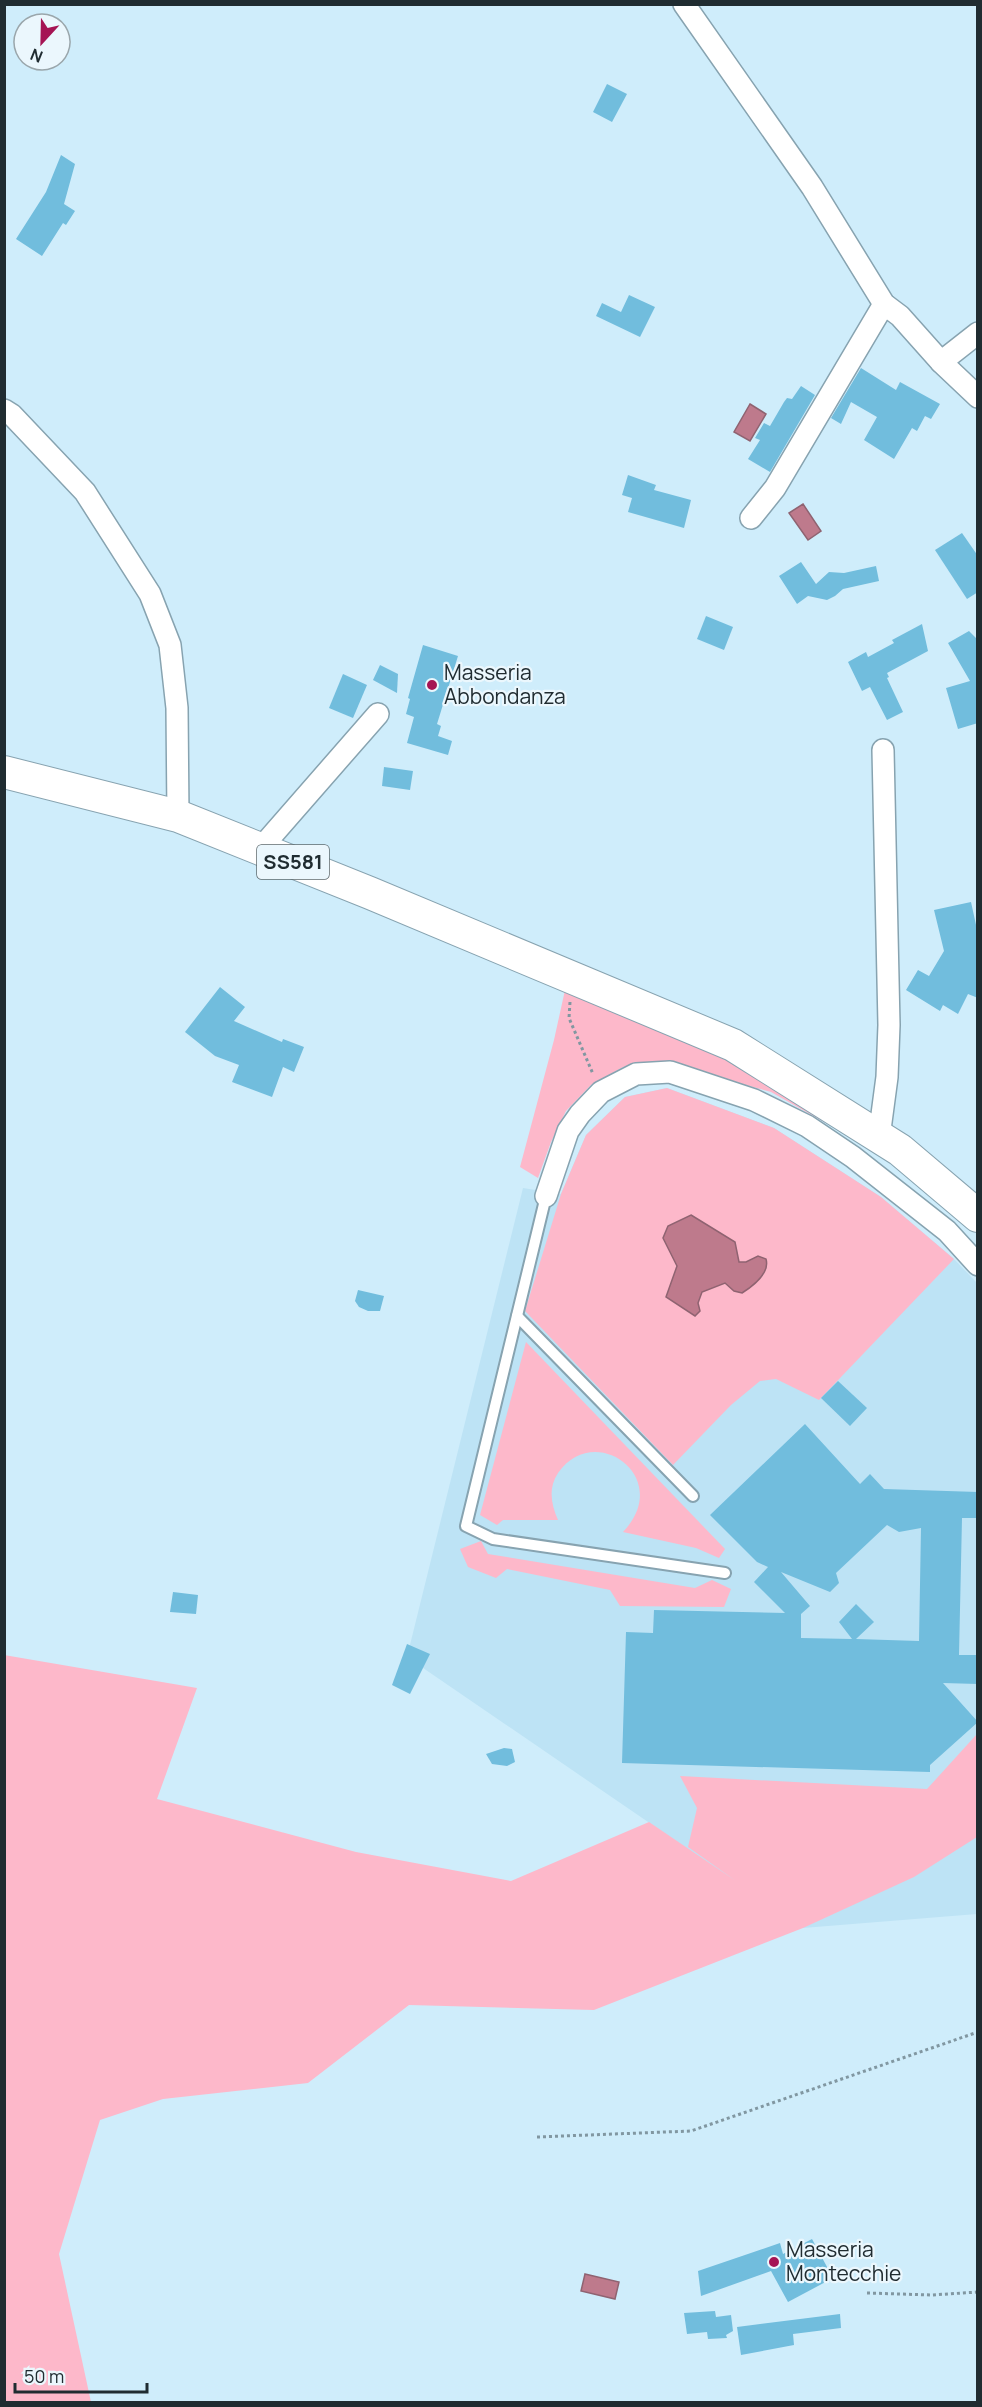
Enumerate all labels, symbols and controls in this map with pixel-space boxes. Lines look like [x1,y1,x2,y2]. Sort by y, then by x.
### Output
north arrow [12,12,72,72]
text: N [27,44,46,68]
place label: Masseria Abbondanza [444,658,566,710]
marker: Masseria Abbondanza [425,678,439,692]
road number: SS581 [257,845,329,879]
place label: Masseria Montecchie [786,2235,901,2287]
marker: Masseria Montecchie [767,2255,781,2269]
scale bar [15,2356,147,2394]
text: 50 m [24,2364,64,2388]

